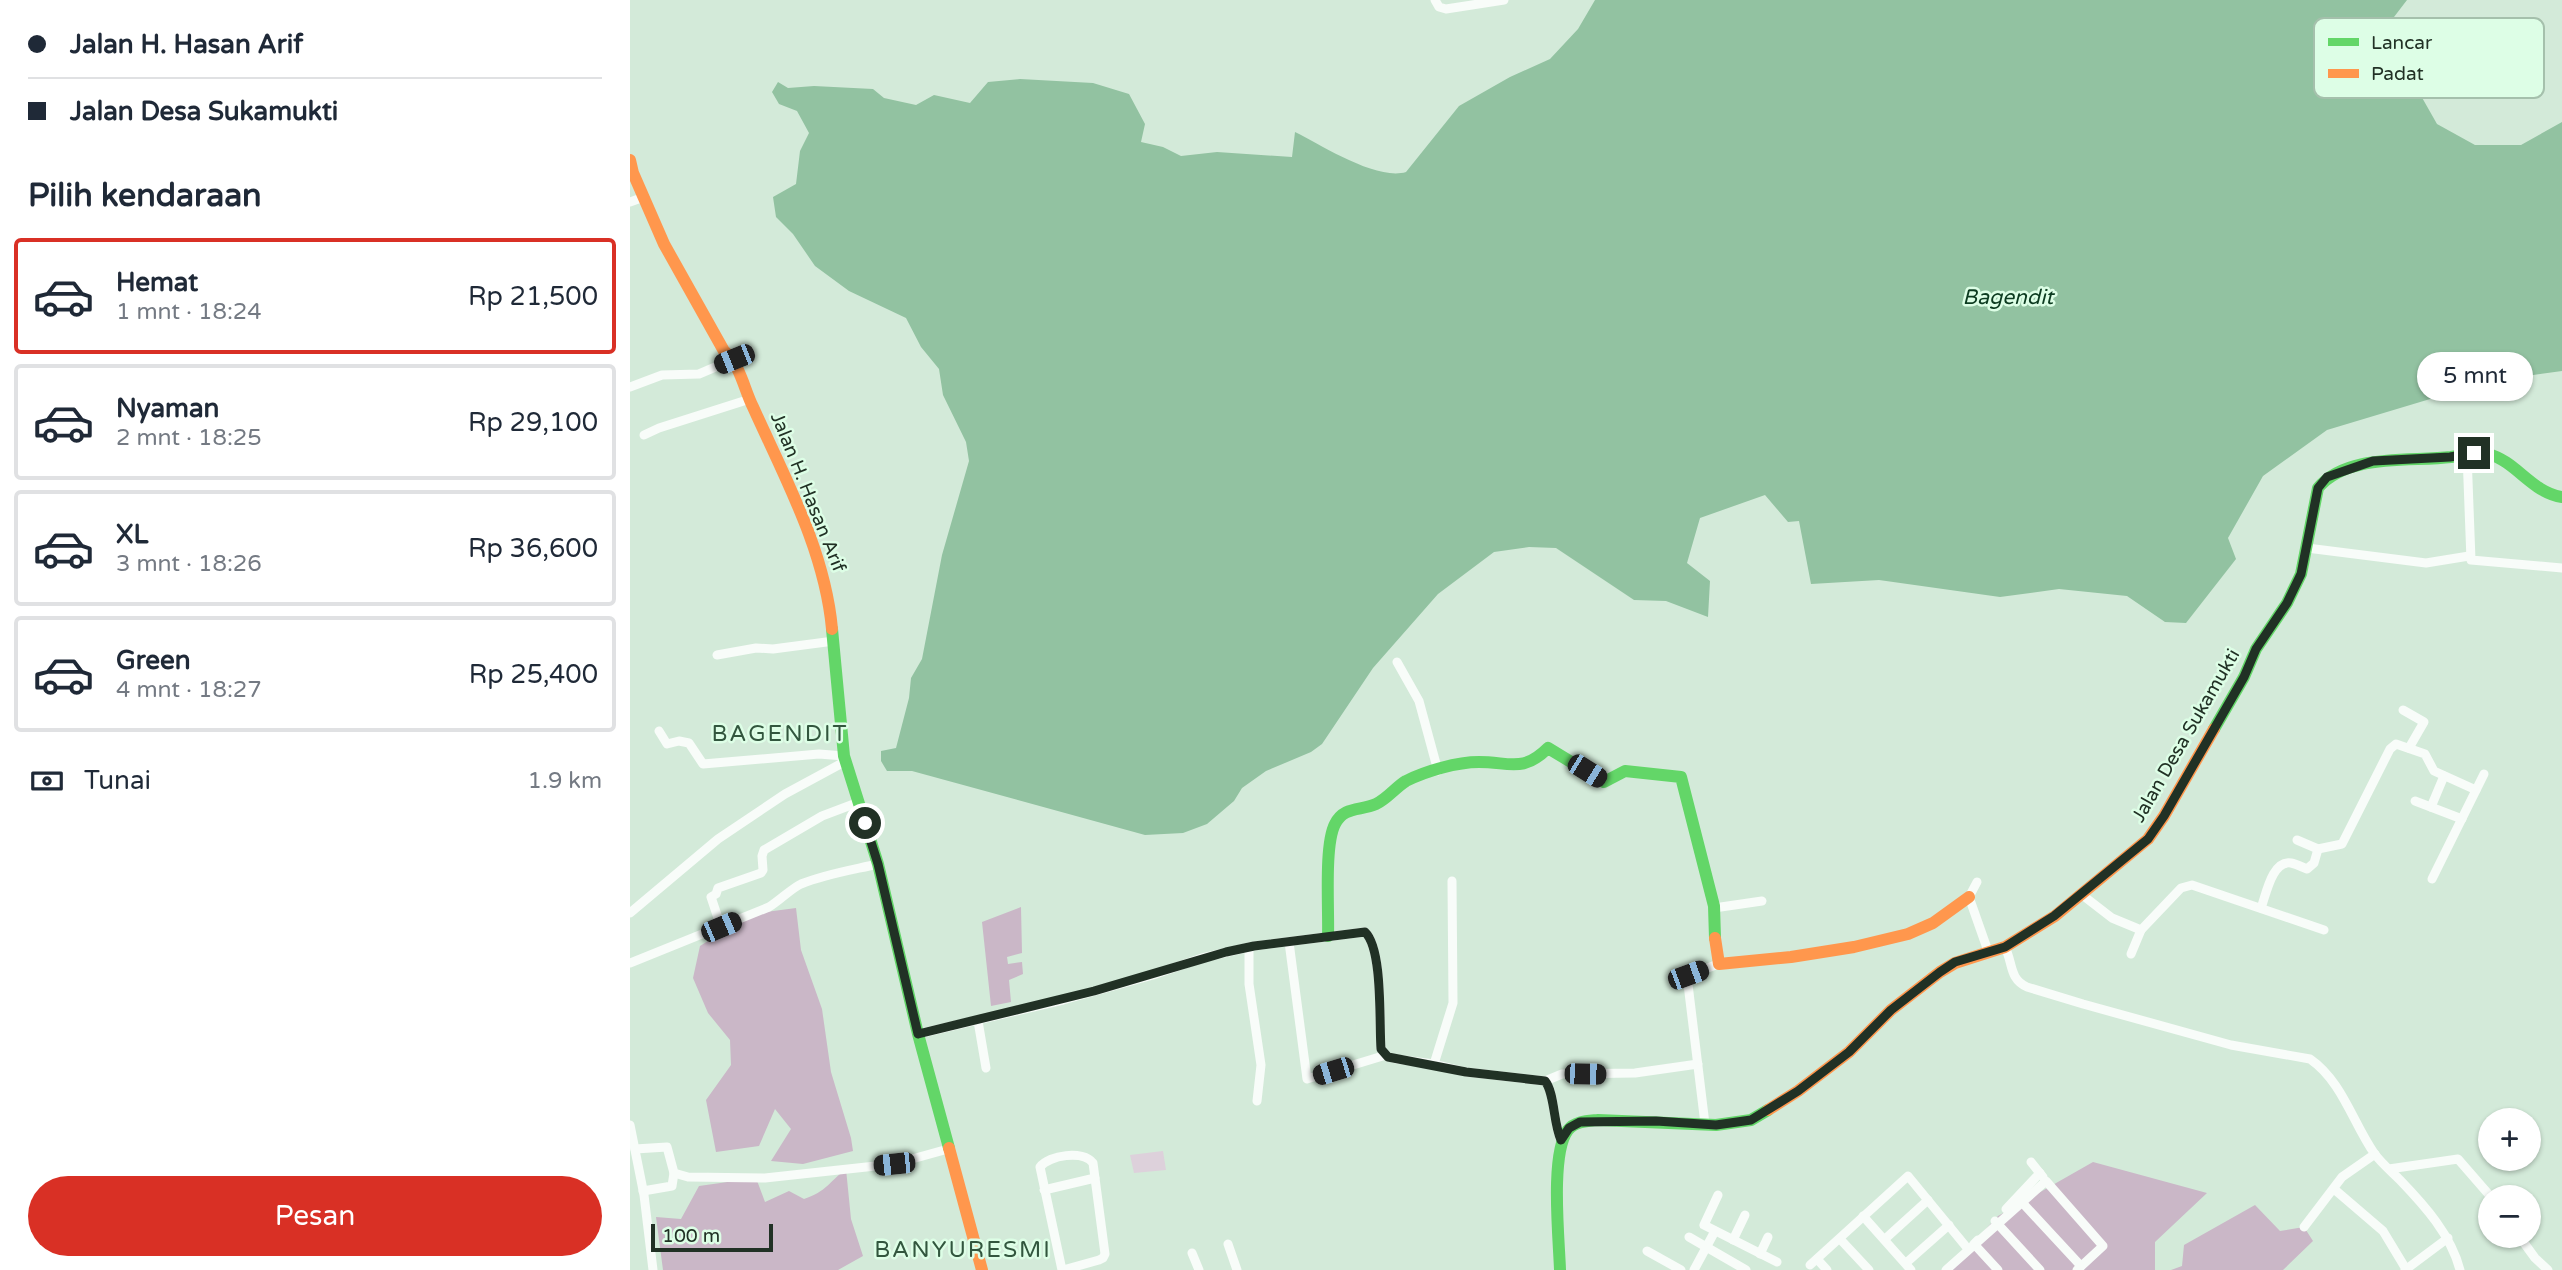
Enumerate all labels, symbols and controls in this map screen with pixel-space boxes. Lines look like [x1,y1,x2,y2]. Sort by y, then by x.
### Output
legend [2314,18,2544,98]
text: Jalan H. Hasan Arif [70,29,303,60]
text: Lancar [2371,32,2433,54]
text: Padat [2371,63,2424,85]
text: Jalan Desa Sukamukti [70,96,338,127]
text: Pilih kendaraan [28,177,262,215]
icon: car [32,265,95,328]
text: Hemat [116,267,198,298]
text: Rp 21,500 [468,281,598,312]
water label: Bagendit [1963,285,2055,310]
text: 1 mnt · 18:24 [116,298,262,326]
car [711,341,758,377]
callout: 5 mnt [2416,351,2532,400]
text: 5 mnt [2443,362,2507,390]
icon: car [32,391,95,454]
text: Nyaman [116,393,219,424]
text: Rp 29,100 [468,407,598,438]
street label: Jalan H. Hasan Arif [766,409,850,576]
text: 2 mnt · 18:25 [116,424,262,452]
route end [2458,437,2490,469]
icon: car [32,517,95,580]
text: XL [116,519,148,550]
text: Rp 36,600 [468,533,598,564]
text: 3 mnt · 18:26 [116,550,262,578]
icon: car [32,643,95,706]
text: Green [116,645,191,676]
street label: Jalan Desa Sukamukti [2127,645,2244,826]
text: Rp 25,400 [469,659,598,690]
text: 4 mnt · 18:27 [116,676,262,704]
district label: BAGENDIT [711,720,849,748]
car [1564,751,1611,791]
icon: cash [28,762,66,800]
text: Tunai [84,765,151,796]
text: 1.9 km [528,767,602,795]
route start [849,807,881,839]
car [698,909,745,945]
car [1665,958,1712,992]
car [1310,1055,1357,1087]
car [1564,1063,1607,1085]
map controls [2478,1108,2541,1248]
button: + [2478,1108,2541,1171]
car [873,1151,916,1177]
button: Pesan [28,1176,602,1256]
button: − [2478,1185,2541,1248]
scale bar [651,1221,774,1253]
text: 100 m [662,1225,720,1247]
district label: BANYURESMI [874,1236,1052,1264]

